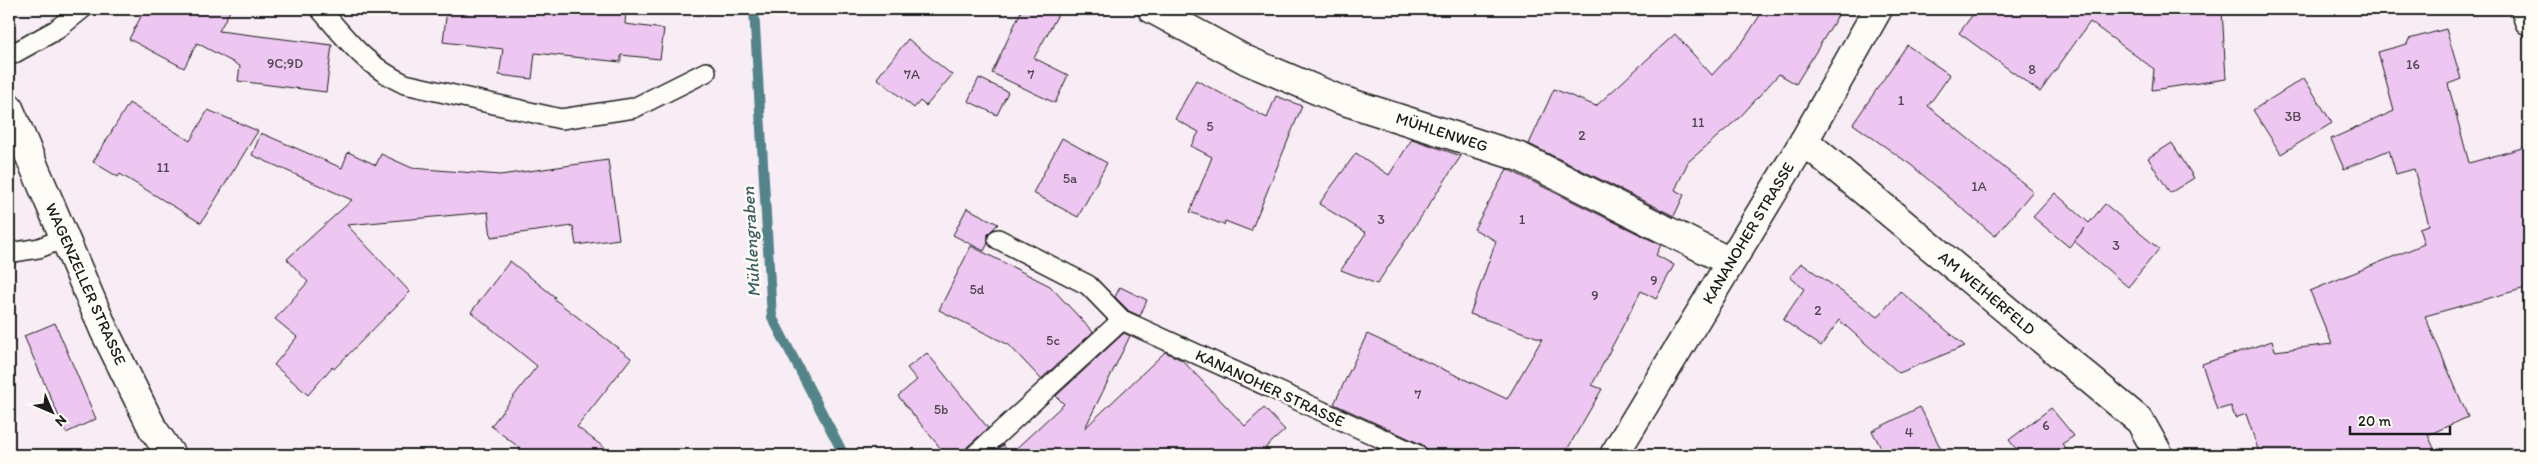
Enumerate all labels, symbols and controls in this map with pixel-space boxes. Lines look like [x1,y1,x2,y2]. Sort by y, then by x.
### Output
house number: 9C;9D [267,55,303,72]
house number: 16 [2406,56,2420,73]
house number: 8 [2028,61,2036,78]
house number: 7A [904,66,920,83]
house number: 7 [1028,66,1035,83]
house number: 1 [1898,92,1905,109]
street label: MÜHLENWEG [1394,108,1490,156]
house number: 3B [2285,108,2301,125]
house number: 11 [1692,114,1705,131]
house number: 5 [1206,118,1214,135]
house number: 2 [1578,127,1586,144]
street label: KANANOHER STRASSE [1698,158,1798,307]
house number: 11 [157,159,170,176]
house number: 5a [1063,170,1078,187]
house number: 1A [1971,178,1987,195]
water label: Mühlengraben [737,185,765,298]
street label: WAGENZELLER STRASSE [42,200,130,368]
house number: 3 [1377,211,1385,228]
house number: 1 [1519,211,1526,228]
house number: 3 [2112,237,2120,254]
street label: AM WEIHERFELD [1935,247,2040,339]
house number: 9 [1650,272,1658,289]
house number: 5d [969,281,985,298]
house number: 9 [1591,287,1599,304]
house number: 2 [1814,302,1822,319]
house number: 5c [1046,332,1060,349]
street label: KANANOHER STRASSE [1192,345,1348,431]
north arrow [28,386,78,436]
house number: 7 [1415,386,1422,403]
house number: 5b [934,401,948,418]
scale bar [2350,404,2450,436]
text: N [51,411,70,430]
text: 20 m [2358,412,2392,430]
house number: 6 [2042,417,2050,434]
house number: 4 [1905,424,1914,441]

